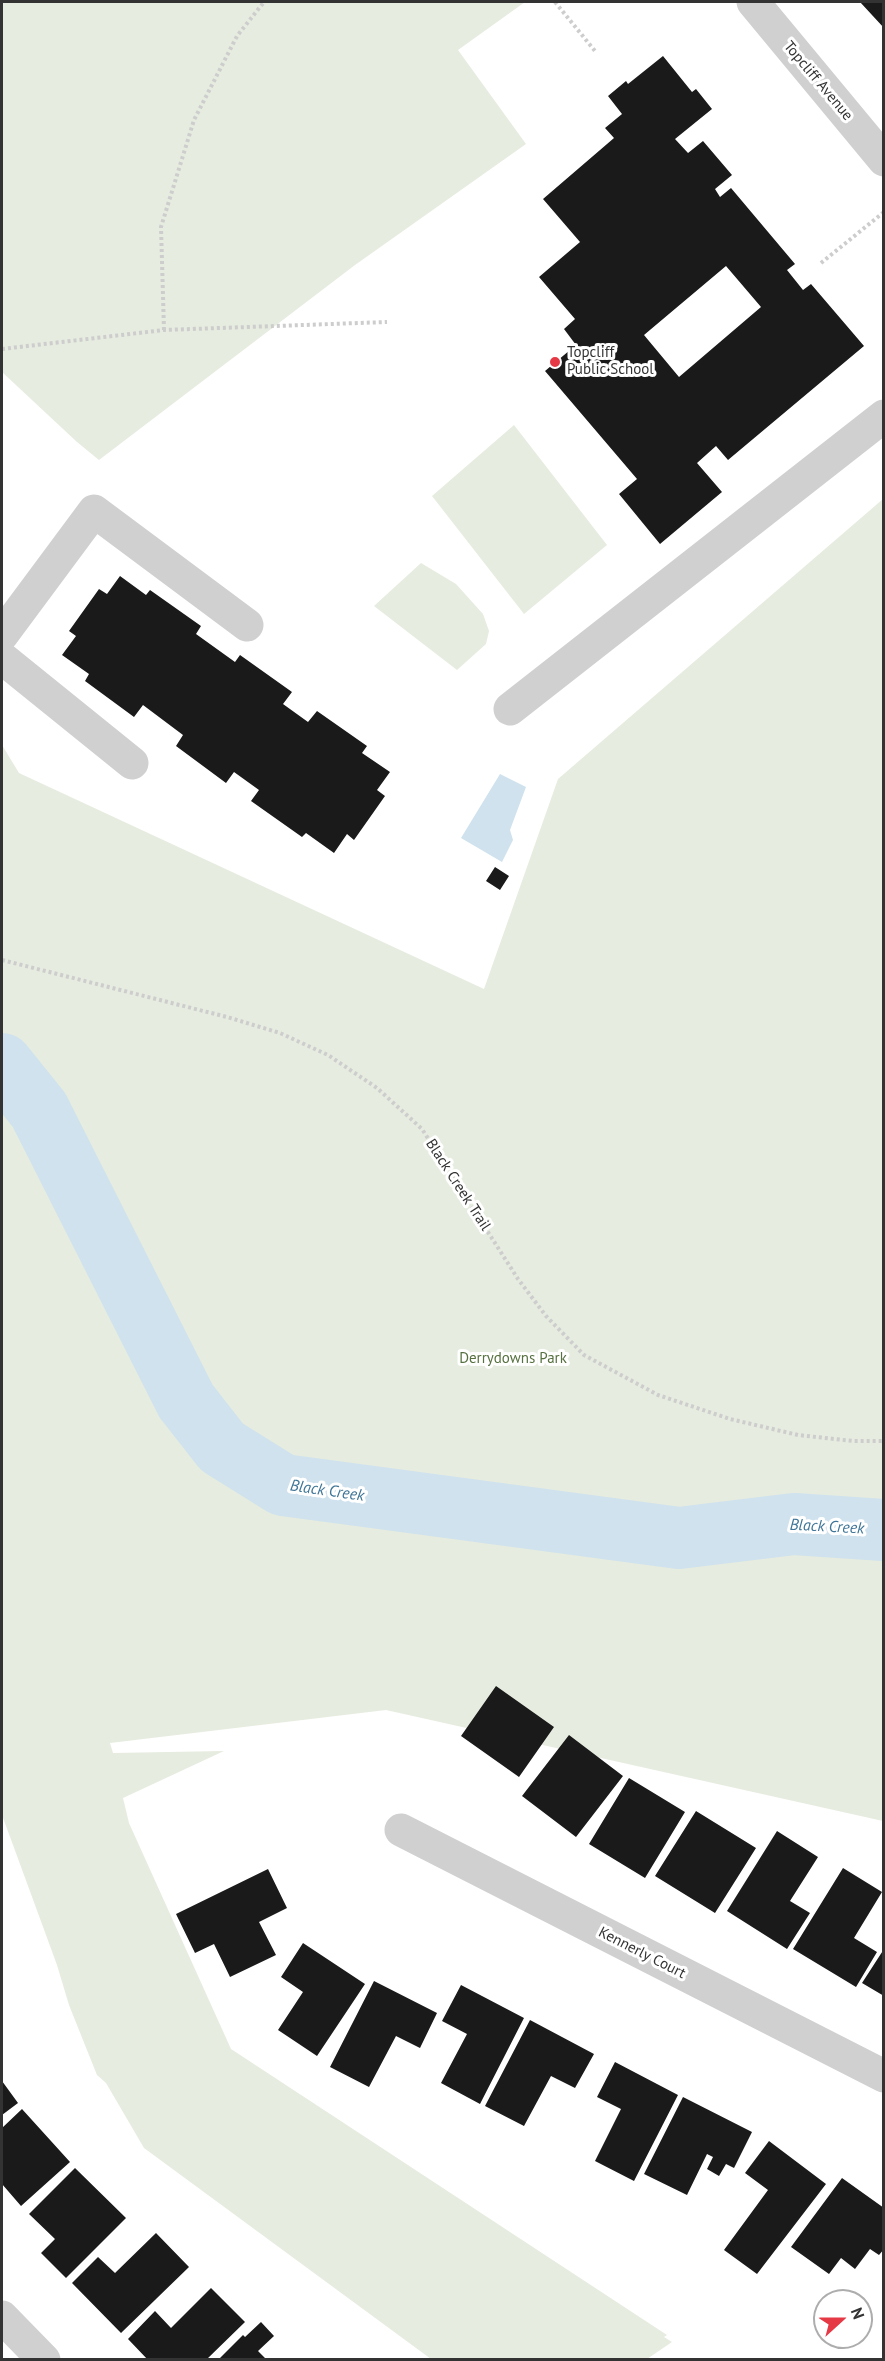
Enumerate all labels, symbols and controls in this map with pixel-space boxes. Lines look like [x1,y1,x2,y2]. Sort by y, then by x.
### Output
street label: Topcliff Avenue [780,38,856,124]
place label: Topcliff Public School [567,344,654,379]
marker: Topcliff Public School [548,355,562,369]
street label: Black Creek Trail [422,1136,494,1234]
park label: Derrydowns Park [459,1350,567,1368]
water label: Black Creek [289,1476,365,1506]
water label: Black Creek [789,1515,865,1539]
street label: Kennerly Court [595,1923,689,1983]
north arrow [813,2289,873,2349]
text: N [847,2305,869,2322]

